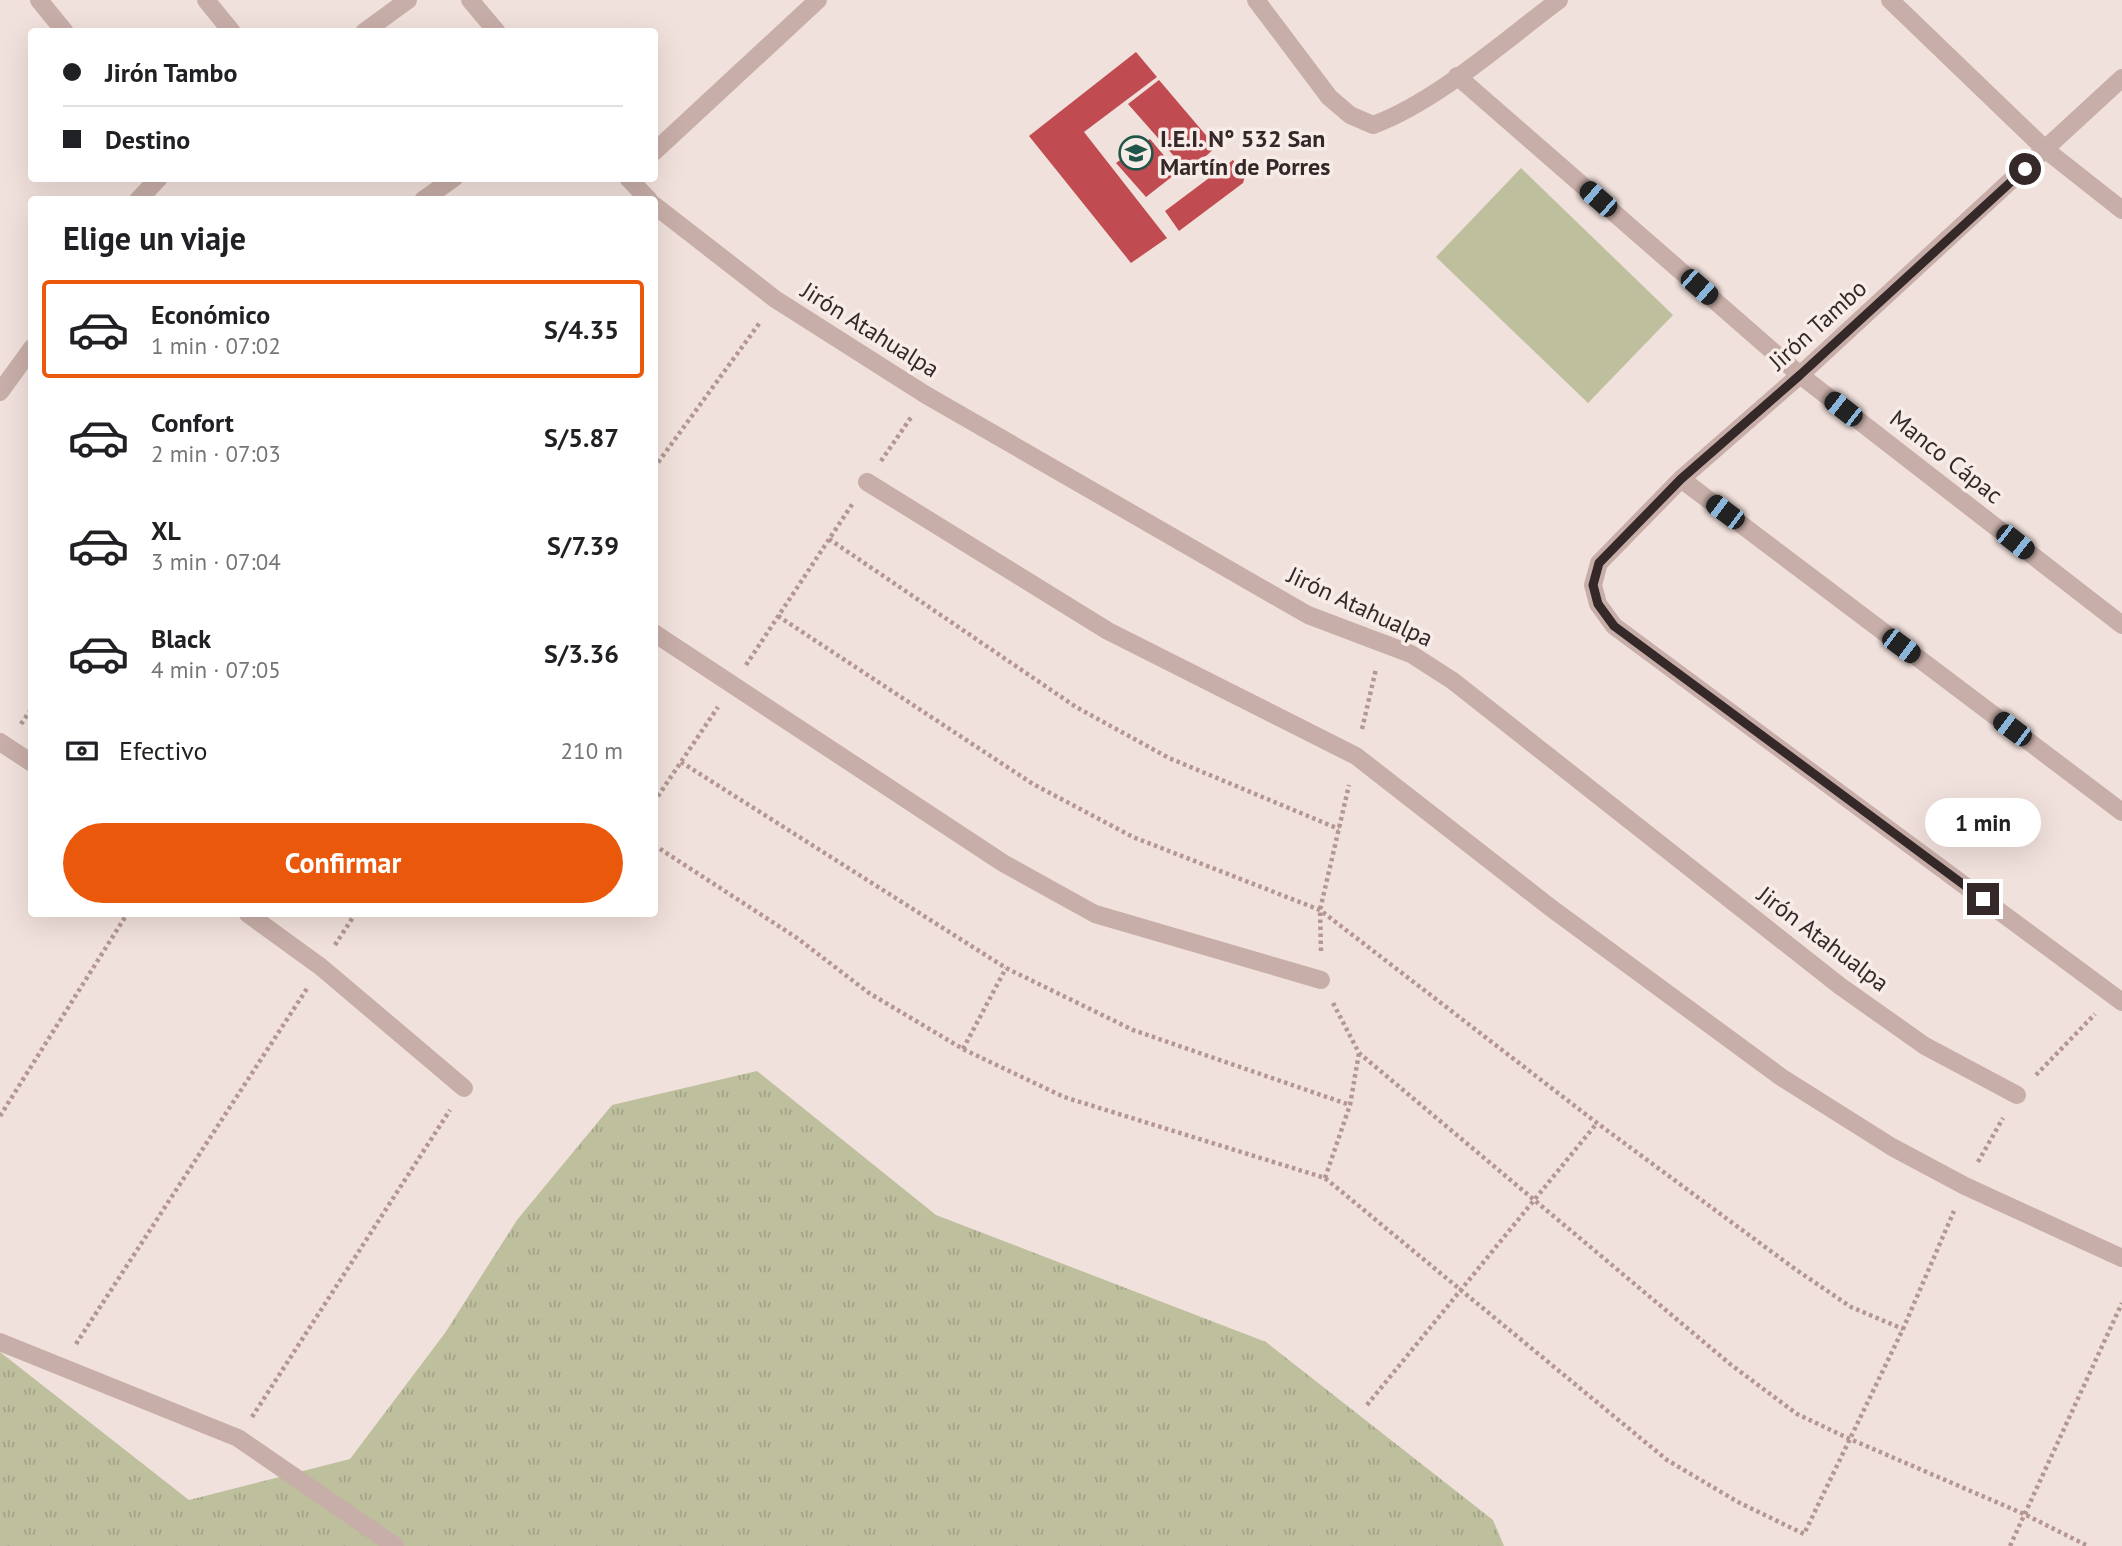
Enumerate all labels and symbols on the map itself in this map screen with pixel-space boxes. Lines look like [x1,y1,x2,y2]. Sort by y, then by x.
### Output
place label: I.E.I. N° 532 San Martín de Porres [1160,123,1330,182]
school or university icon: I.E.I. N° 532 San Martín de Porres [1117,134,1155,172]
route start [2009,153,2041,185]
car [1576,177,1621,221]
car [1677,265,1722,309]
street label: Jirón Tambo [1761,273,1873,377]
street label: Jirón Atahualpa [795,274,945,384]
car [1820,388,1867,430]
street label: Manco Cápac [1884,403,2009,510]
car [1702,491,1749,533]
car [1992,521,2039,563]
street label: Jirón Atahualpa [1282,559,1438,654]
car [1878,625,1925,667]
car [1989,708,2036,750]
callout: 1 min [1925,797,2041,846]
street label: Jirón Atahualpa [1751,878,1895,998]
route end [1967,883,1999,915]

